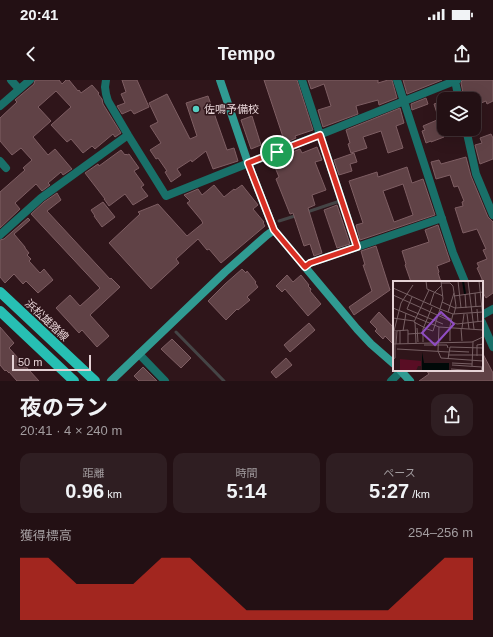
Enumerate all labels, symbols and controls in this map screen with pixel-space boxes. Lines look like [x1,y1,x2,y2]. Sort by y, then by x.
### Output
text: 20:41 [20,6,58,23]
icon: back [20,43,42,65]
icon: share [451,43,473,65]
text: Tempo [218,44,275,64]
map controls [437,92,481,136]
button: layers [437,92,481,136]
place label: 佐鳴予備校 [204,103,259,115]
marker: 佐鳴予備校 [191,104,201,114]
pin [260,135,294,169]
icon: arrive [266,141,288,163]
inset map [393,281,483,371]
street label: 浜松雄踏線 [23,297,71,343]
scale bar [12,353,91,372]
text: 50 m [18,356,42,368]
button: share [431,394,473,436]
text: 夜のラン [20,395,108,420]
text: 20:41 · 4 × 240 m [20,423,122,438]
text: 距離 [83,467,105,479]
text: 時間 [236,467,258,479]
text: ペース [383,467,416,479]
text: 0.96 [65,480,104,502]
text: 5:14 [226,480,267,502]
text: 5:27 [369,480,409,502]
text: km [104,488,122,500]
text: /km [409,488,430,500]
text: 254–256 m [408,525,473,540]
text: 獲得標高 [20,528,72,543]

